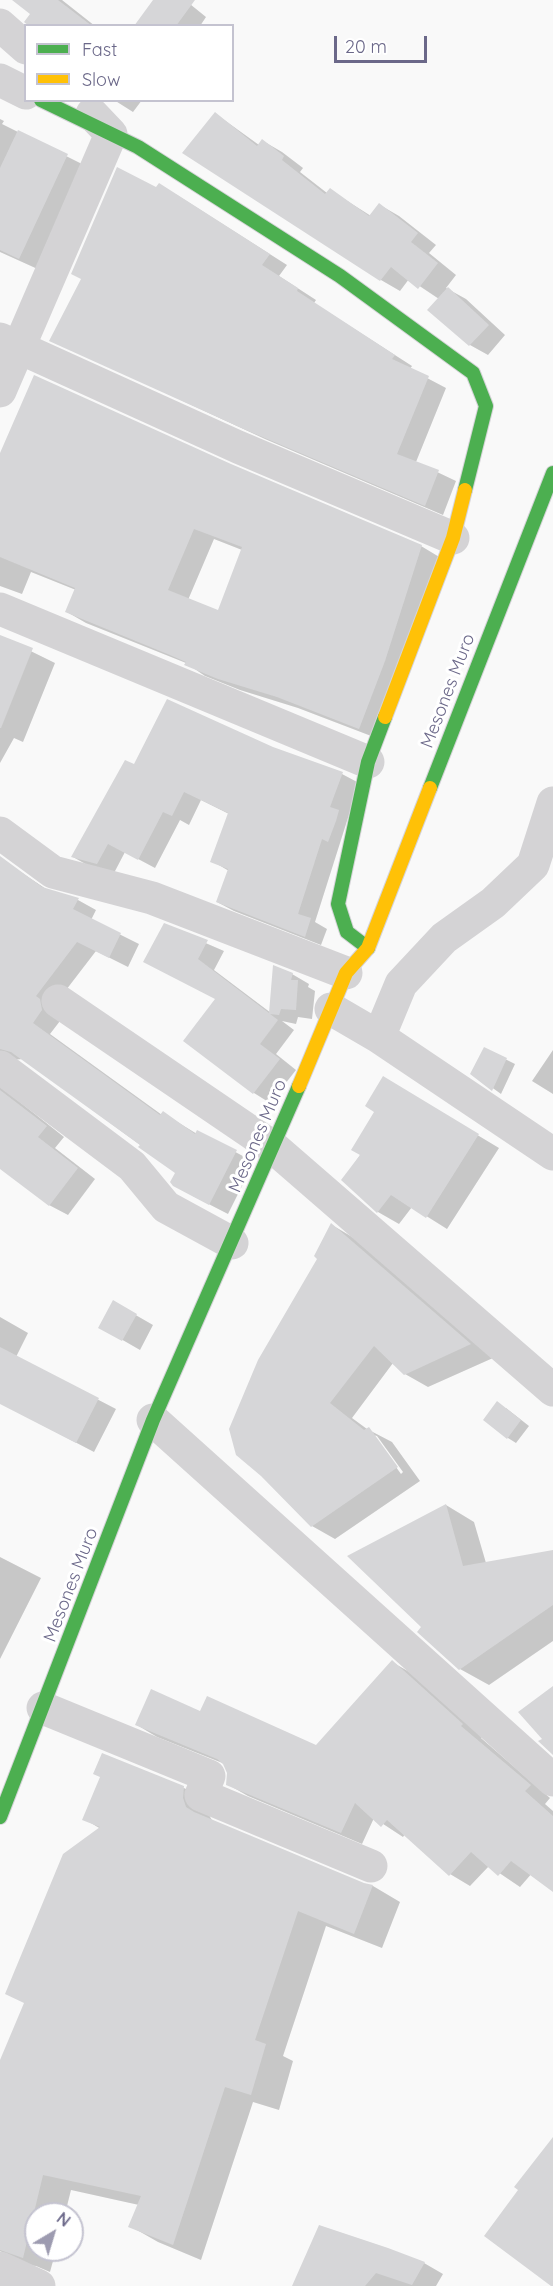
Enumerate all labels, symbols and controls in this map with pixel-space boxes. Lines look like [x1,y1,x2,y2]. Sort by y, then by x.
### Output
legend [24,24,234,102]
scale bar [337,24,430,62]
text: 20 m [345,35,387,58]
text: Fast [82,38,117,61]
text: Slow [82,68,120,91]
street label: Mesones Muro [416,631,480,751]
street label: Mesones Muro [224,1076,292,1196]
street label: Mesones Muro [39,1525,103,1645]
north arrow [24,2202,84,2262]
text: N [53,2208,75,2231]

